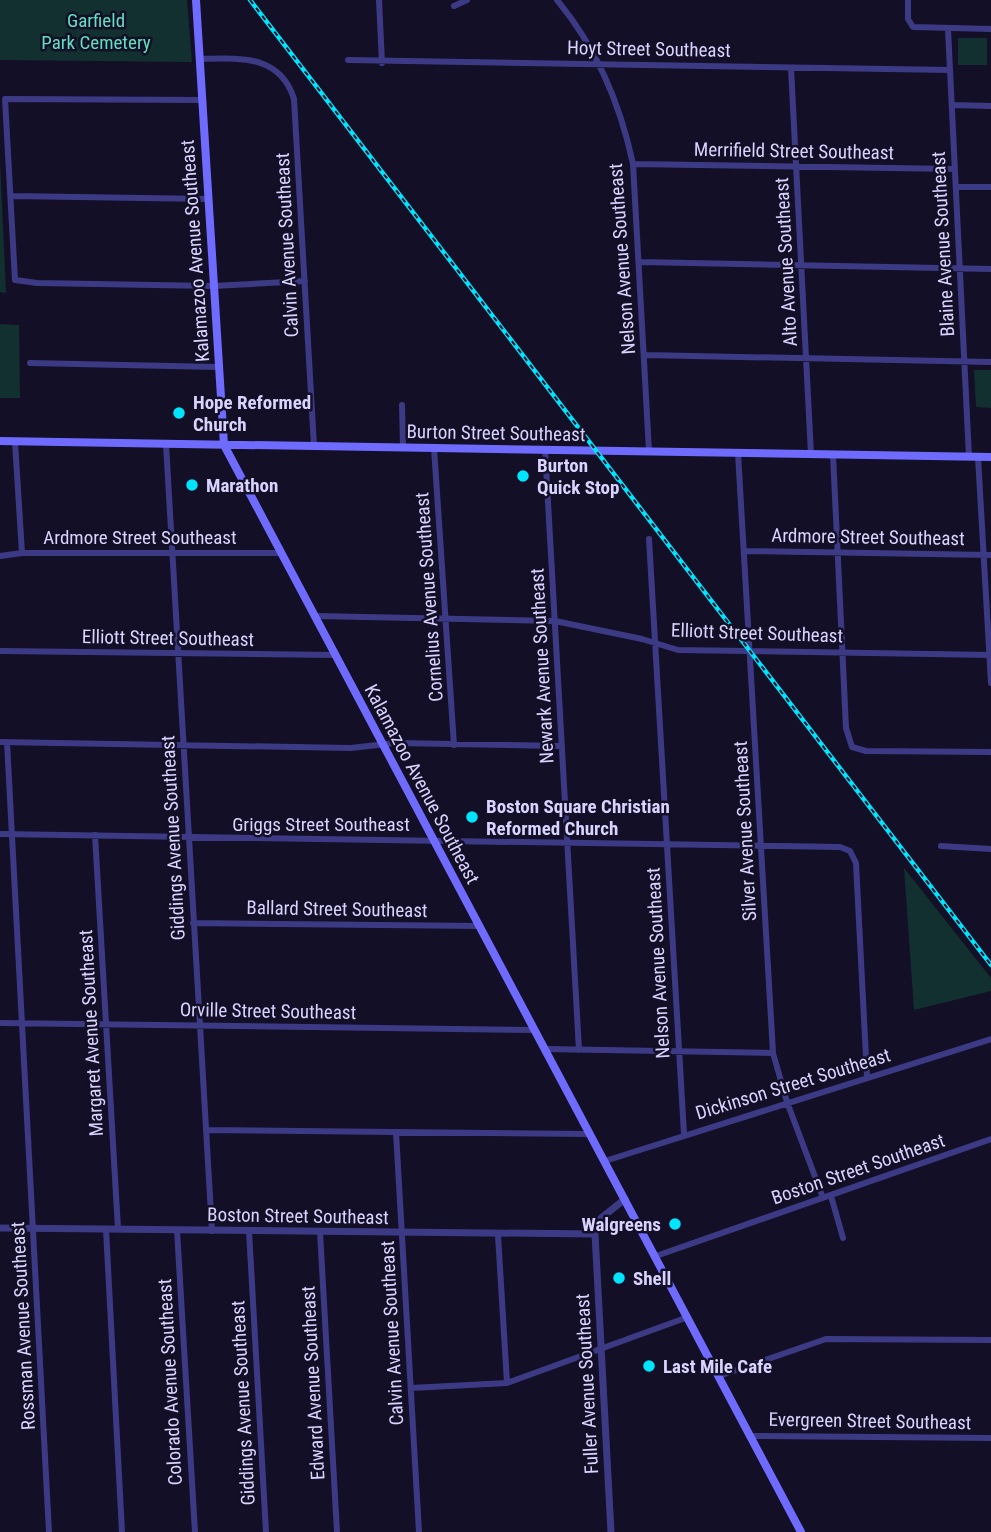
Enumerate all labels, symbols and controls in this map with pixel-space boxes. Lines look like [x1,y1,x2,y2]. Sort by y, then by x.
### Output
park label: Garfield Park Cemetery [41,9,151,54]
street label: Hoyt Street Southeast [567,36,731,62]
street label: Merrifield Street Southeast [694,138,894,164]
street label: Kalamazoo Avenue Southeast [176,139,214,363]
street label: Blaine Avenue Southeast [927,151,959,337]
street label: Calvin Avenue Southeast [271,152,303,338]
street label: Nelson Avenue Southeast [604,163,640,355]
street label: Alto Avenue Southeast [770,177,802,347]
place label: Hope Reformed Church [193,391,311,436]
marker: Hope Reformed Church [171,405,187,421]
street label: Burton Street Southeast [406,420,586,446]
place label: Burton Quick Stop [537,454,619,499]
marker: Burton Quick Stop [515,468,531,484]
place label: Marathon [206,474,278,497]
marker: Marathon [184,477,200,493]
street label: Cornelius Avenue Southeast [410,492,448,702]
street label: Ardmore Street Southeast [771,524,965,550]
street label: Ardmore Street Southeast [43,526,237,549]
street label: Newark Avenue Southeast [525,568,559,764]
street label: Elliott Street Southeast [671,619,843,647]
street label: Elliott Street Southeast [82,625,254,651]
street label: Kalamazoo Avenue Southeast [360,680,484,888]
street label: Giddings Avenue Southeast [156,735,190,941]
street label: Silver Avenue Southeast [729,740,761,922]
place label: Boston Square Christian Reformed Church [486,795,670,840]
marker: Boston Square Christian Reformed Church [464,809,480,825]
street label: Griggs Street Southeast [232,813,410,836]
street label: Nelson Avenue Southeast [642,867,674,1059]
street label: Ballard Street Southeast [246,896,428,922]
street label: Margaret Avenue Southeast [74,929,108,1137]
street label: Orville Street Southeast [180,998,356,1024]
street label: Dickinson Street Southeast [693,1043,893,1125]
street label: Boston Street Southeast [768,1129,948,1209]
street label: Boston Street Southeast [207,1203,389,1229]
place label: Walgreens [581,1213,661,1236]
marker: Walgreens [667,1216,683,1232]
street label: Rossman Avenue Southeast [6,1221,40,1431]
street label: Calvin Avenue Southeast [376,1240,408,1426]
place label: Shell [633,1267,671,1290]
marker: Shell [611,1270,627,1286]
street label: Colorado Avenue Southeast [153,1278,187,1486]
street label: Edward Avenue Southeast [296,1285,330,1481]
street label: Fuller Avenue Southeast [571,1293,603,1475]
street label: Giddings Avenue Southeast [226,1300,260,1506]
place label: Last Mile Cafe [663,1355,772,1378]
marker: Last Mile Cafe [641,1358,657,1374]
street label: Evergreen Street Southeast [768,1408,972,1434]

